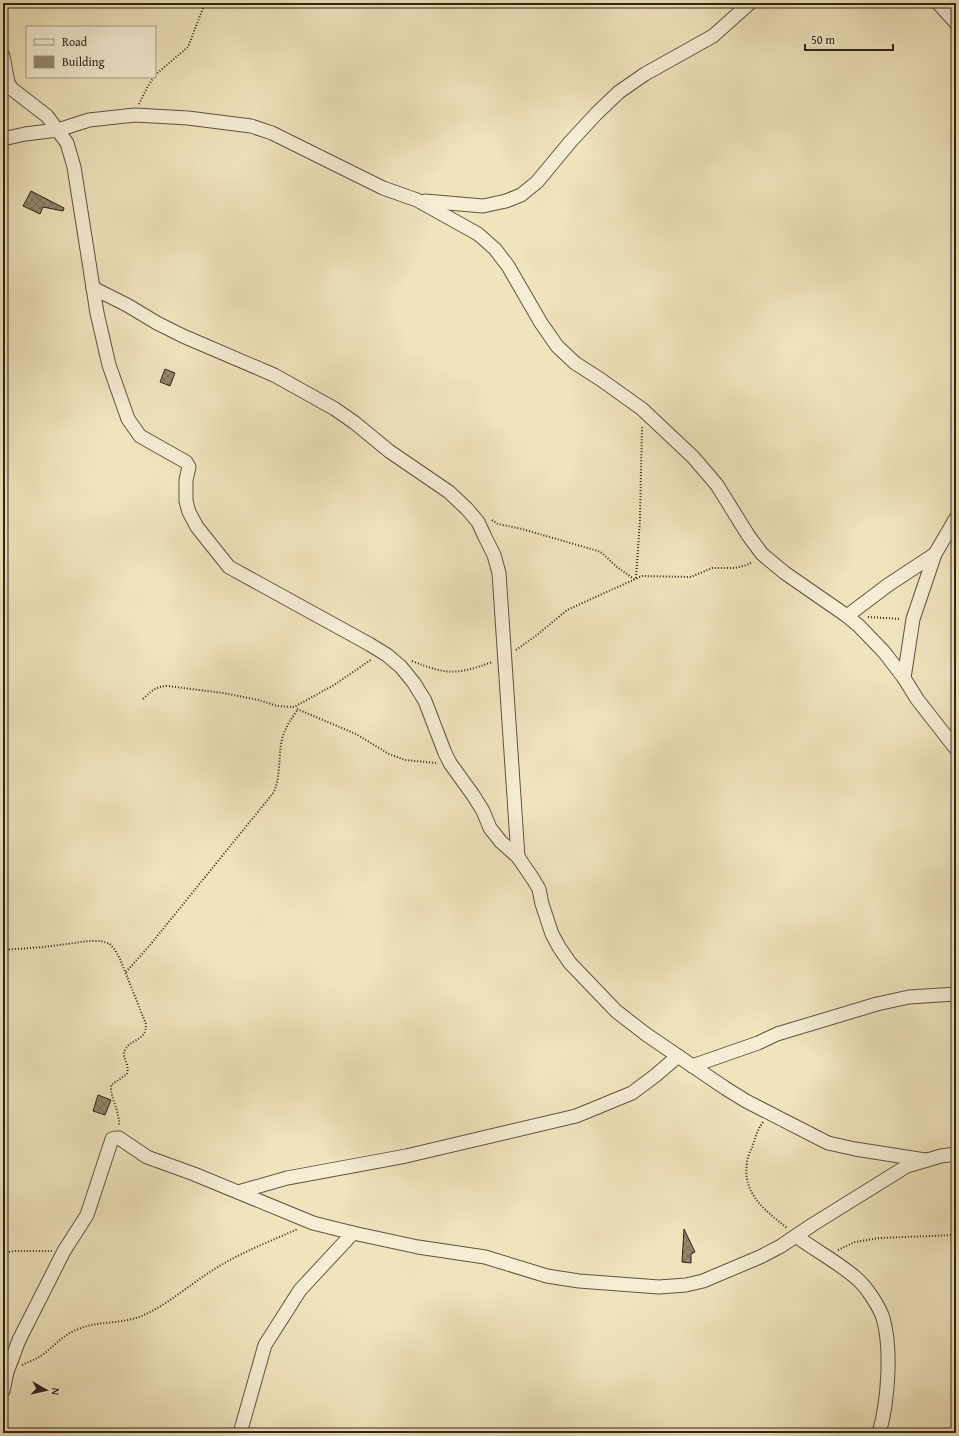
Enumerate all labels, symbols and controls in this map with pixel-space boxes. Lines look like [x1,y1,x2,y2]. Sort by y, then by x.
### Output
legend [26,26,156,78]
scale bar [805,26,893,52]
text: 50 m [811,31,835,48]
text: Road [62,33,88,50]
text: Building [62,53,105,70]
north arrow [26,1370,66,1410]
text: N [47,1387,64,1397]

